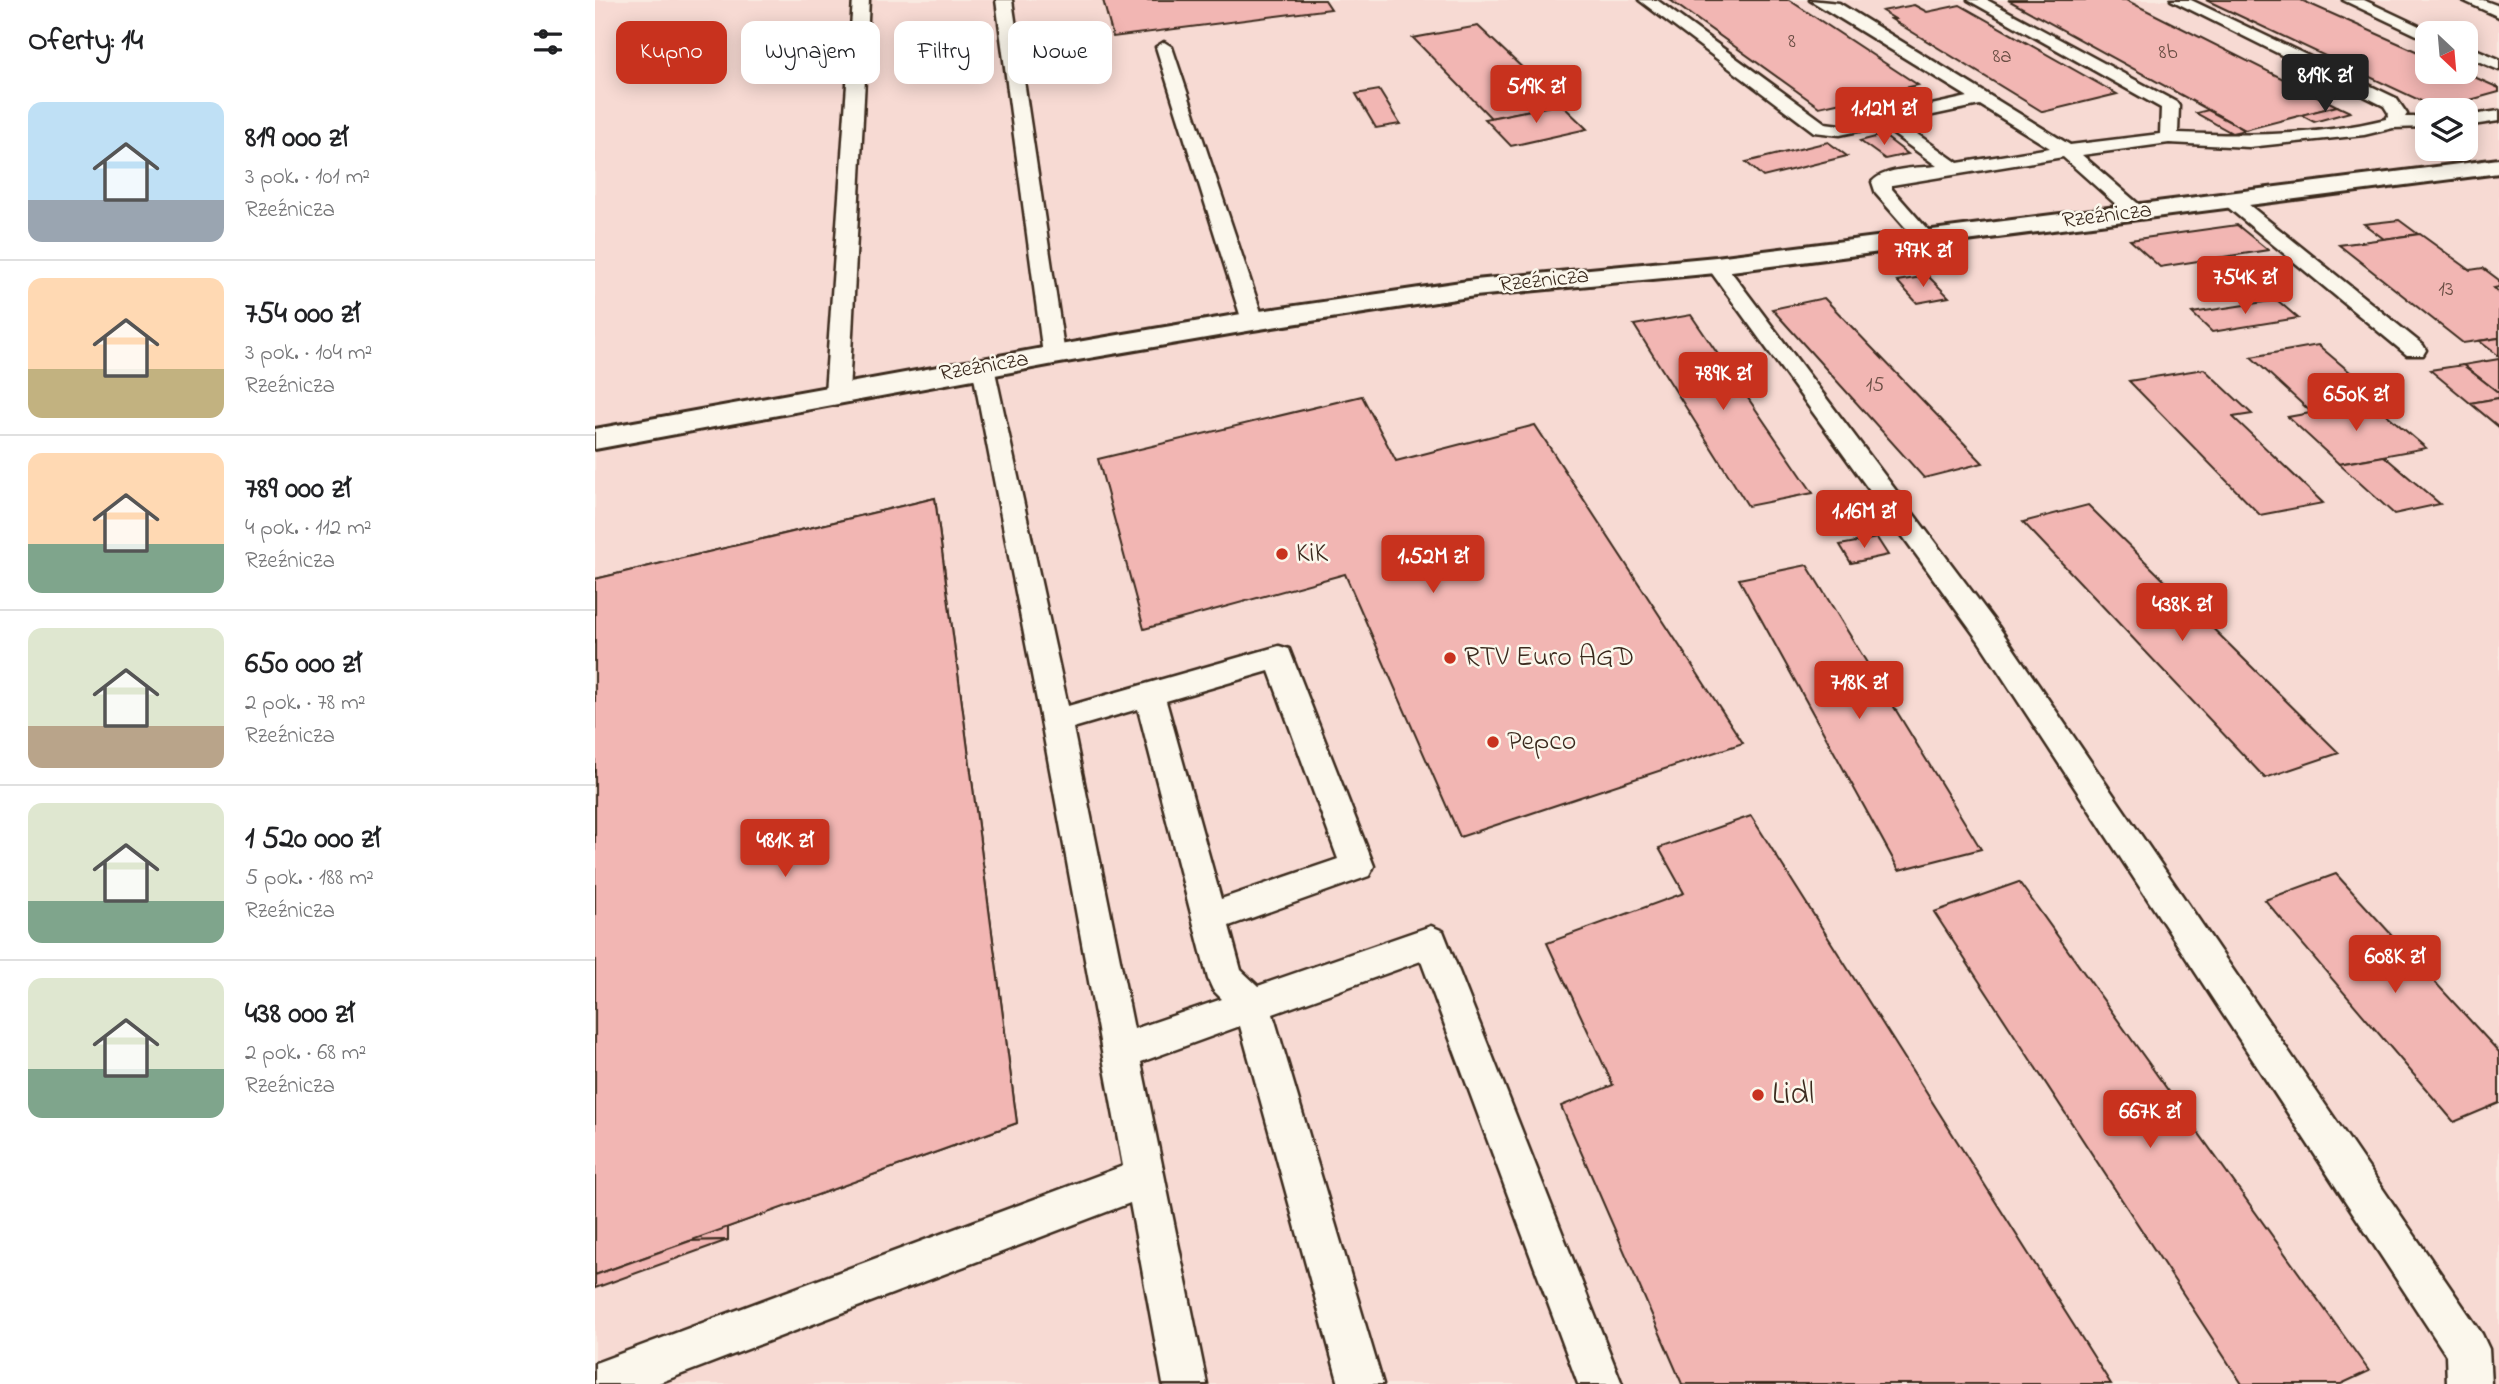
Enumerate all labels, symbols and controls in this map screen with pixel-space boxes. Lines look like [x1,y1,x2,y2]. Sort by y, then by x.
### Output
text: Oferty: 14 [28,20,143,64]
chip: Kupno [616,21,727,84]
chip: Wynajem [741,21,880,84]
chip: Filtry [894,21,994,84]
chip: Nowe [1008,21,1112,84]
north arrow [2415,21,2478,84]
map controls [2415,21,2478,161]
icon: filters [529,23,567,61]
house number: 8 [1788,27,1796,57]
house number: 8b [2159,38,2177,68]
house number: 8a [1992,42,2012,72]
pin: 819K zł [2260,54,2390,114]
text: 819K zł [2298,60,2352,93]
pin: 519K zł [1471,66,1601,125]
text: 519K zł [1506,71,1566,104]
pin: 1.12M zł [1812,88,1956,147]
text: 1.12M zł [1851,93,1917,126]
button: layers [2415,98,2478,161]
text: 819 000 zł [245,117,348,161]
icon: home [84,130,168,214]
text: 3 pok. · 101 m² [245,161,370,194]
text: Rzeźnicza [245,194,335,227]
street label: Rzeźnicza [2060,194,2154,238]
pin: 797K zł [1858,230,1988,289]
text: 797K zł [1894,235,1952,268]
pin: 754K zł [2180,256,2310,316]
street label: Rzeźnicza [1497,260,1591,302]
text: 754K zł [2213,262,2277,295]
house number: 13 [2438,275,2454,305]
text: 754 000 zł [245,293,360,337]
icon: home [84,306,168,390]
text: 3 pok. · 104 m² [245,337,372,370]
street label: Rzeźnicza [937,343,1031,391]
pin: 789K zł [1658,352,1788,412]
text: 789K zł [1695,358,1751,391]
text: Rzeźnicza [245,370,335,403]
house number: 15 [1866,371,1884,401]
pin: 650K zł [2291,374,2421,433]
text: 650K zł [2324,379,2388,412]
text: 789 000 zł [245,468,351,512]
icon: home [84,481,168,565]
pin: 1.16M zł [1792,490,1936,550]
text: 1.16M zł [1832,496,1896,529]
text: 4 pok. · 112 m² [245,512,372,545]
place label: KiK [1296,534,1329,575]
pin: 1.52M zł [1361,536,1505,595]
text: 1.52M zł [1397,541,1469,574]
text: Rzeźnicza [245,545,335,578]
marker: KiK [1274,546,1290,562]
pin: 438K zł [2117,584,2247,643]
text: 438K zł [2152,589,2212,622]
place label: RTV Euro AGD [1464,638,1634,679]
text: 650 000 zł [245,643,362,687]
marker: RTV Euro AGD [1442,650,1458,666]
icon: home [84,656,168,740]
pin: 718K zł [1794,662,1924,721]
text: 718K zł [1830,667,1888,700]
text: 2 pok. · 78 m² [245,687,366,720]
text: Rzeźnicza [245,720,335,753]
place label: Pepco [1507,722,1576,763]
marker: Pepco [1485,734,1501,750]
text: 1 520 000 zł [245,818,380,862]
pin: 481K zł [720,820,850,879]
text: 481K zł [756,825,814,858]
icon: home [84,831,168,915]
text: 5 pok. · 188 m² [245,862,374,895]
text: Rzeźnicza [245,895,335,928]
pin: 608K zł [2330,936,2460,995]
text: 608K zł [2365,941,2425,974]
text: 438 000 zł [245,993,354,1037]
icon: home [84,1006,168,1090]
text: 2 pok. · 68 m² [245,1037,366,1070]
text: Rzeźnicza [245,1070,335,1103]
place label: Lidl [1772,1071,1814,1119]
marker: Lidl [1750,1087,1766,1103]
pin: 667K zł [2085,1090,2215,1150]
text: 667K zł [2119,1096,2181,1129]

